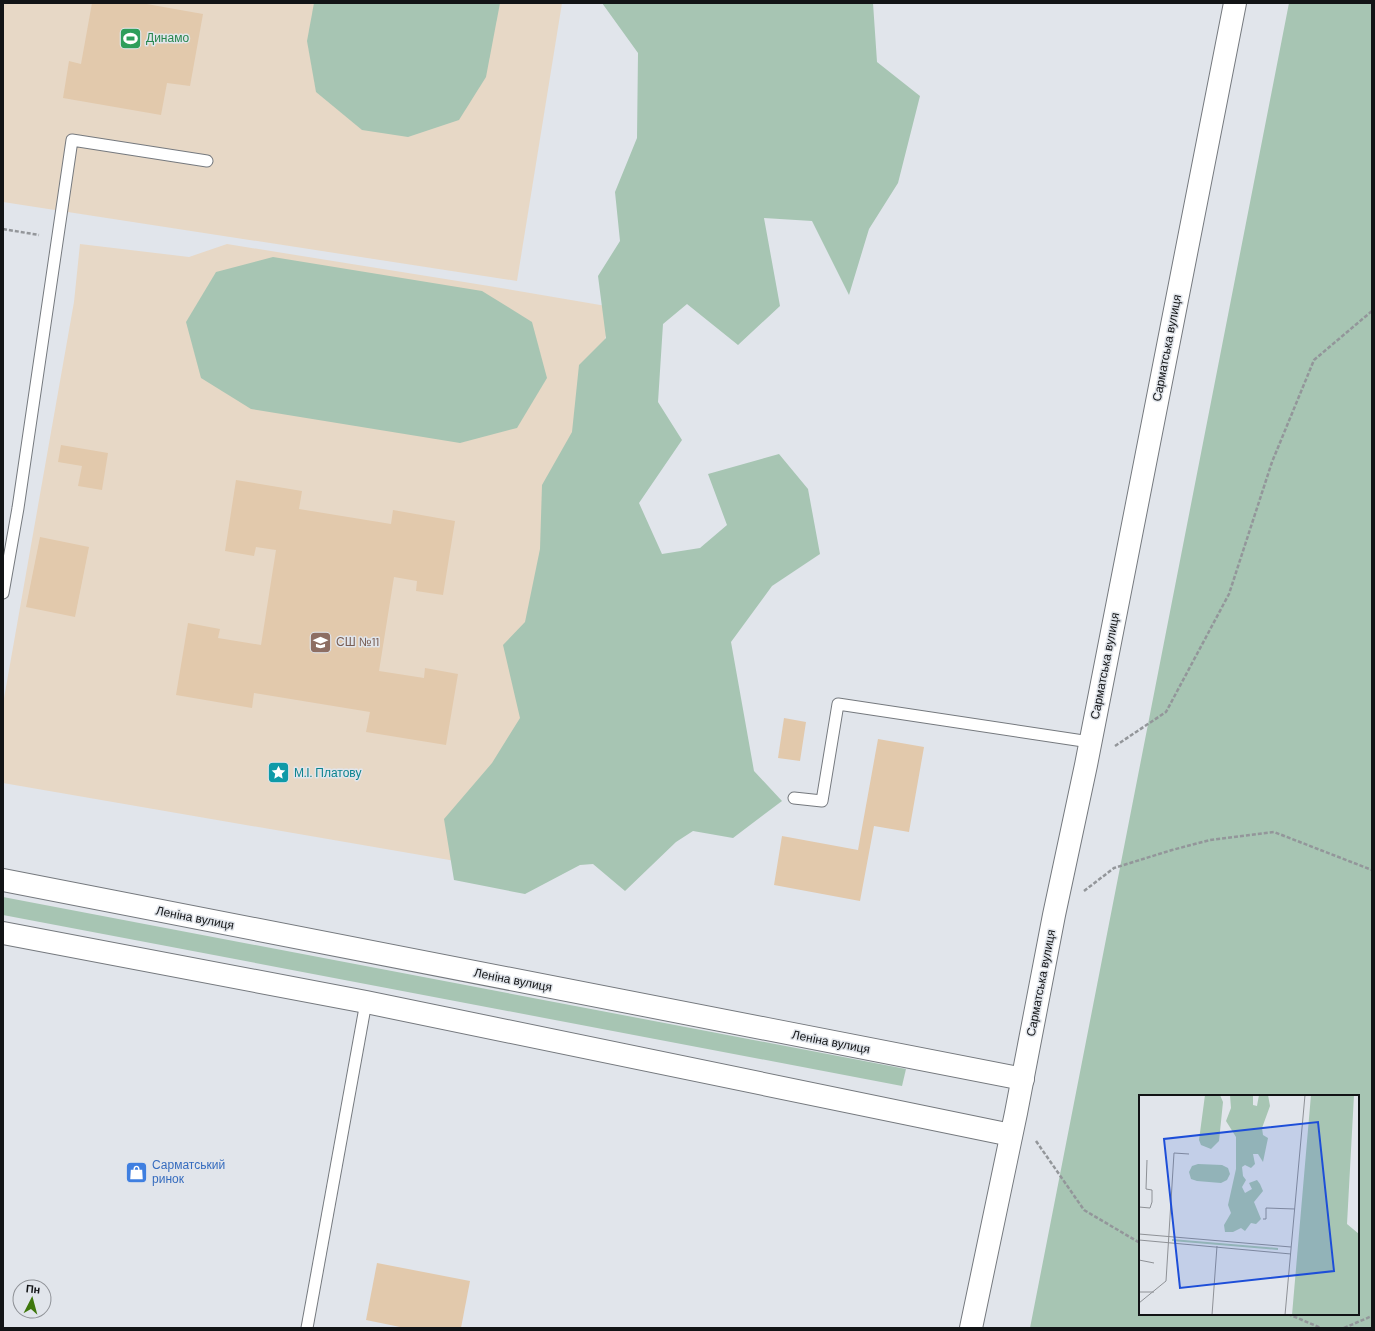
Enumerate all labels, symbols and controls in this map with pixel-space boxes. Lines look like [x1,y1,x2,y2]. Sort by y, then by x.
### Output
sports icon: Динамо [117,25,143,51]
place label: Динамо [146,30,189,46]
street label: Сарматська вулиця [1149,293,1185,403]
street label: Сарматська вулиця [1087,611,1123,721]
school or university icon: СШ №11 [307,629,333,655]
place label: СШ №11 [336,634,379,650]
place icon: М.І. Платову [265,760,291,786]
place label: М.І. Платову [294,765,361,781]
street label: Леніна вулиця [155,903,235,933]
street label: Сарматська вулиця [1023,928,1059,1038]
street label: Леніна вулиця [473,965,553,995]
street label: Леніна вулиця [791,1027,871,1057]
inset map [1139,1095,1359,1315]
place label: Сарматський ринок [152,1157,225,1187]
shop icon: Сарматський ринок [123,1159,149,1185]
north arrow [12,1279,52,1319]
text: Пн [25,1281,41,1297]

